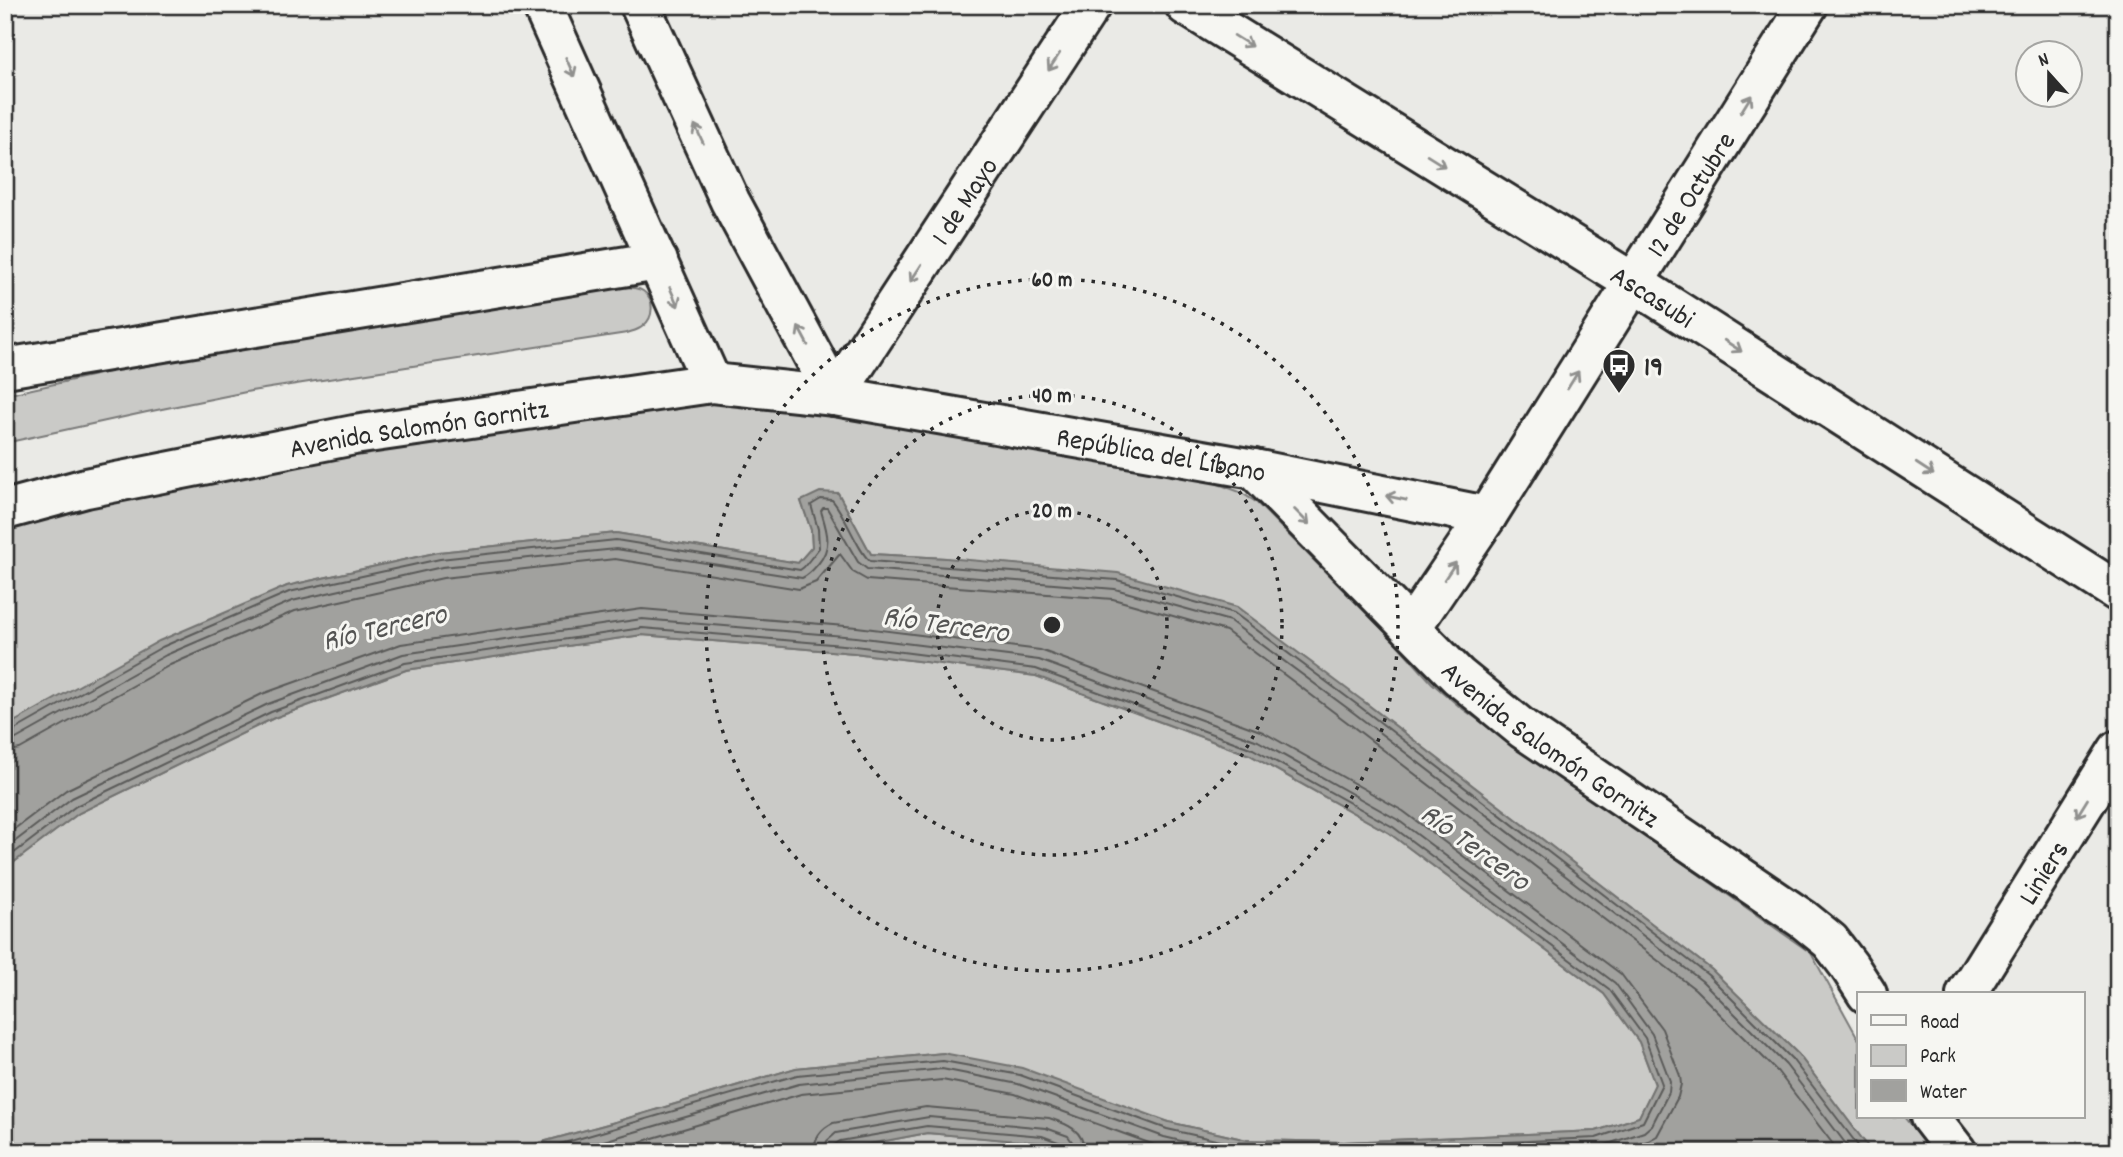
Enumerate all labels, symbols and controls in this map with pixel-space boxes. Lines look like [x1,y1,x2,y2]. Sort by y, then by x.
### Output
one-way arrow [1232,35,1252,49]
north arrow [2014,38,2084,108]
text: N [2035,47,2053,76]
one-way arrow [1047,52,1061,72]
one-way arrow [564,56,577,78]
one-way arrow [1739,95,1753,115]
one-way arrow [692,123,705,145]
street label: 12 de Octubre [1639,126,1748,267]
street label: 1 de Mayo [924,151,1011,255]
one-way arrow [1426,154,1446,168]
street label: Ascasubi [1601,258,1700,341]
one-way arrow [908,263,923,282]
text: 60 m [1032,267,1072,297]
one-way arrow [668,286,681,307]
one-way arrow [796,326,810,346]
one-way arrow [1723,339,1742,354]
bus stop icon: 19 [1600,346,1638,395]
place label: 19 [1644,350,1663,390]
one-way arrow [1565,371,1580,390]
text: 40 m [1032,383,1072,413]
street label: Avenida Salomón Gornitz [286,392,552,472]
street label: República del Líbano [1053,420,1269,496]
one-way arrow [1914,462,1934,476]
one-way arrow [1385,490,1408,504]
text: 20 m [1032,498,1072,528]
one-way arrow [1293,509,1310,526]
one-way arrow [1443,562,1457,581]
water label: Río Tercero [319,595,453,666]
water label: Río Tercero [880,597,1013,658]
centre of rings [1040,613,1064,637]
street label: Avenida Salomón Gornitz [1429,654,1666,841]
water label: Río Tercero [1410,795,1538,905]
one-way arrow [2074,798,2089,817]
street label: Liniers [2011,834,2082,914]
legend [1857,992,2084,1118]
text: Road [1920,1009,1959,1039]
text: Park [1920,1043,1956,1073]
text: Water [1920,1079,1967,1109]

